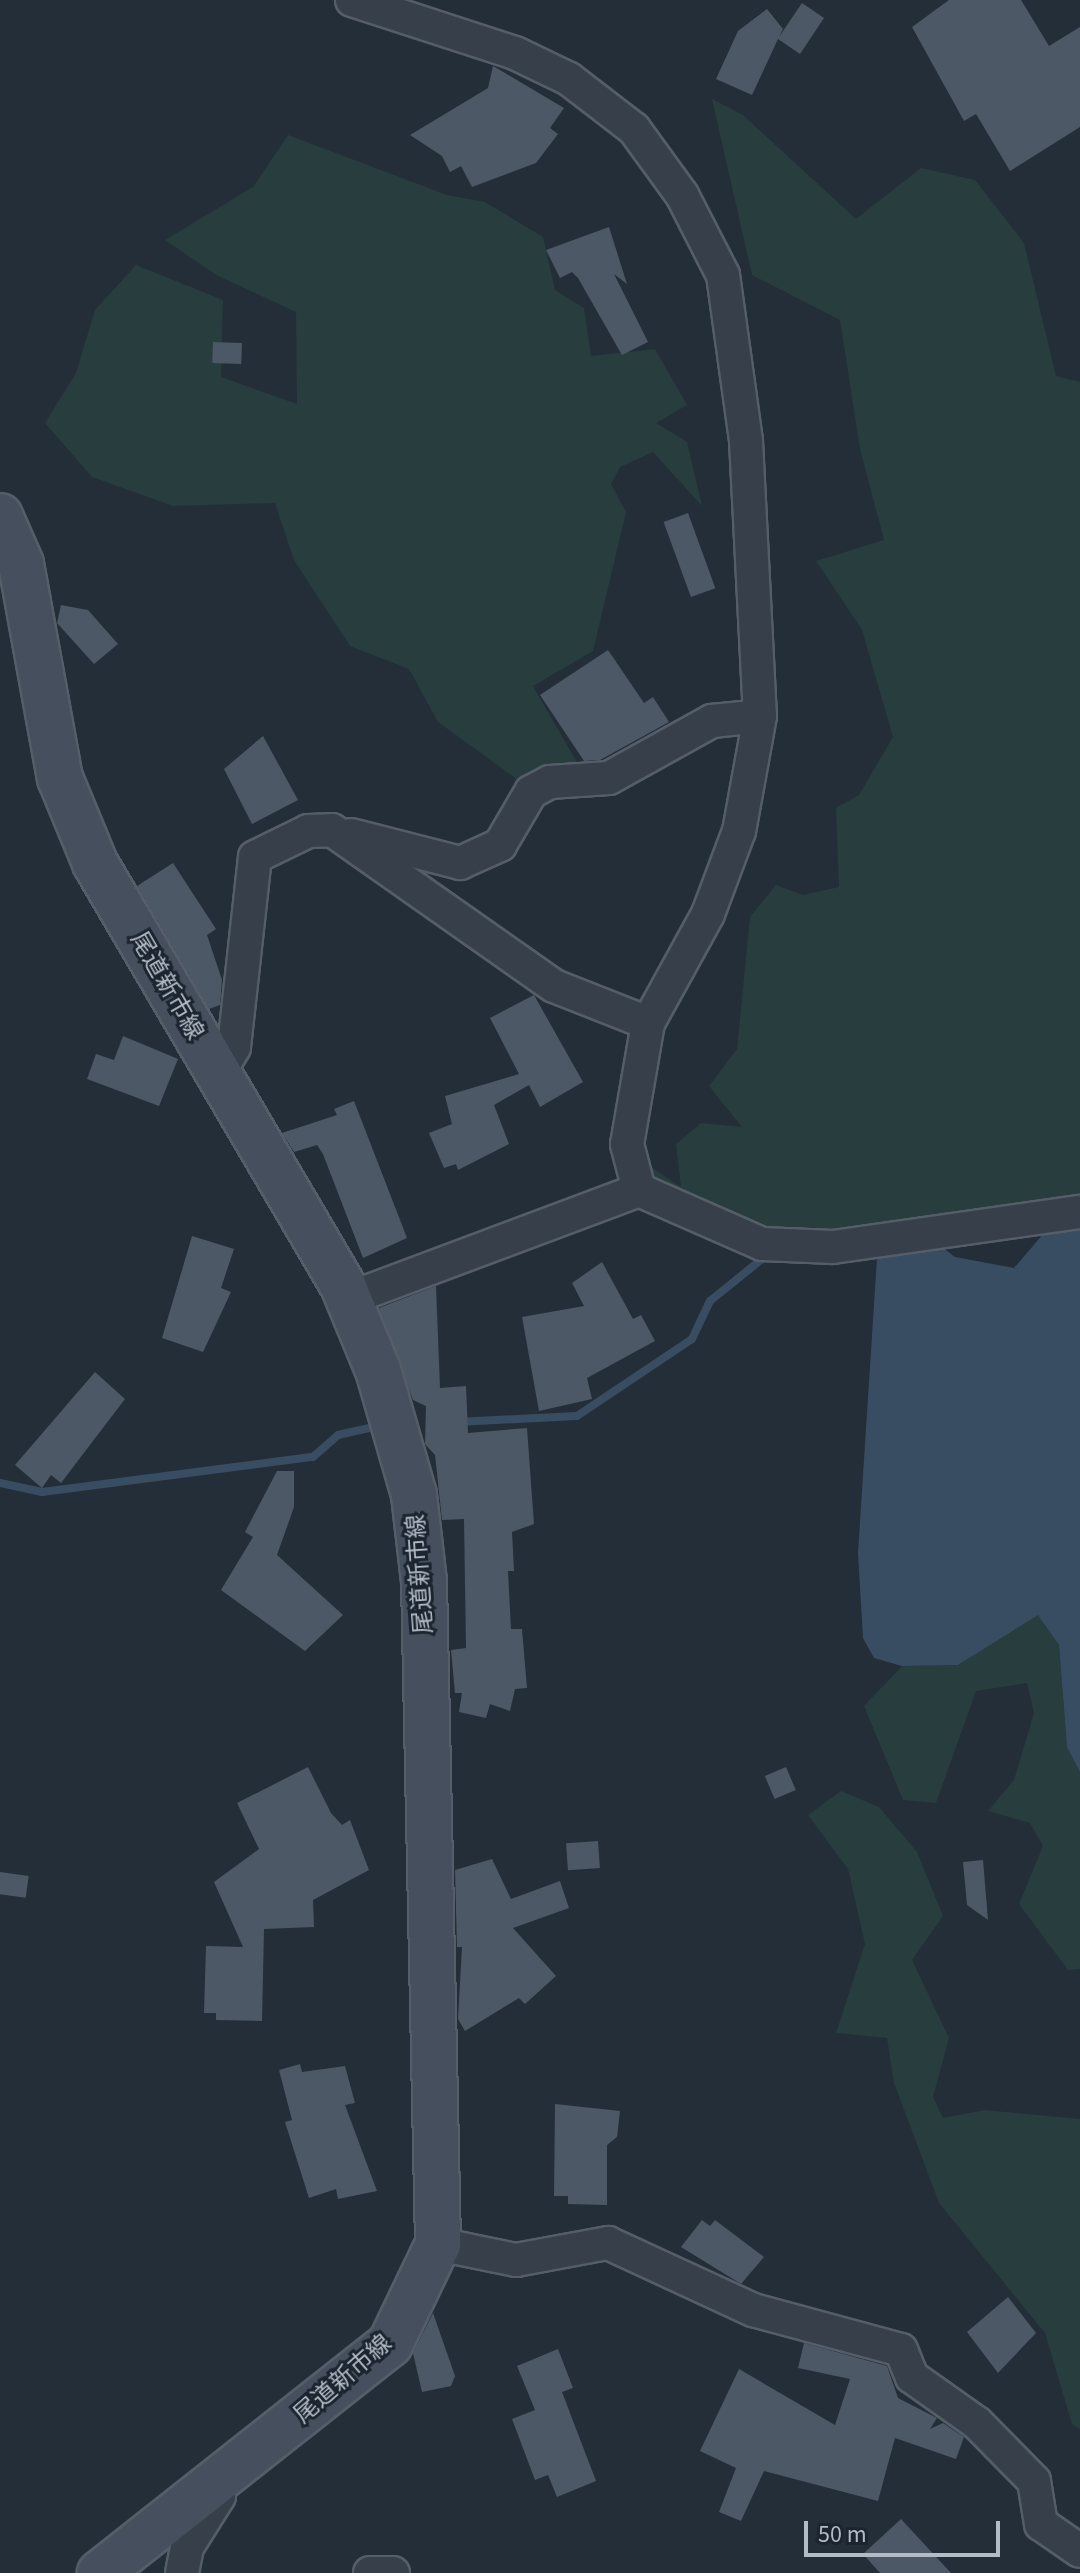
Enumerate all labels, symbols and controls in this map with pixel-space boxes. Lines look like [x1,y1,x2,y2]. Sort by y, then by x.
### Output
street label: 尾道新市線 [125,927,209,1045]
street label: 尾道新市線 [401,1513,439,1635]
street label: 尾道新市線 [288,2329,398,2429]
scale bar [808,2505,1004,2555]
text: 50 m [818,2517,867,2552]

